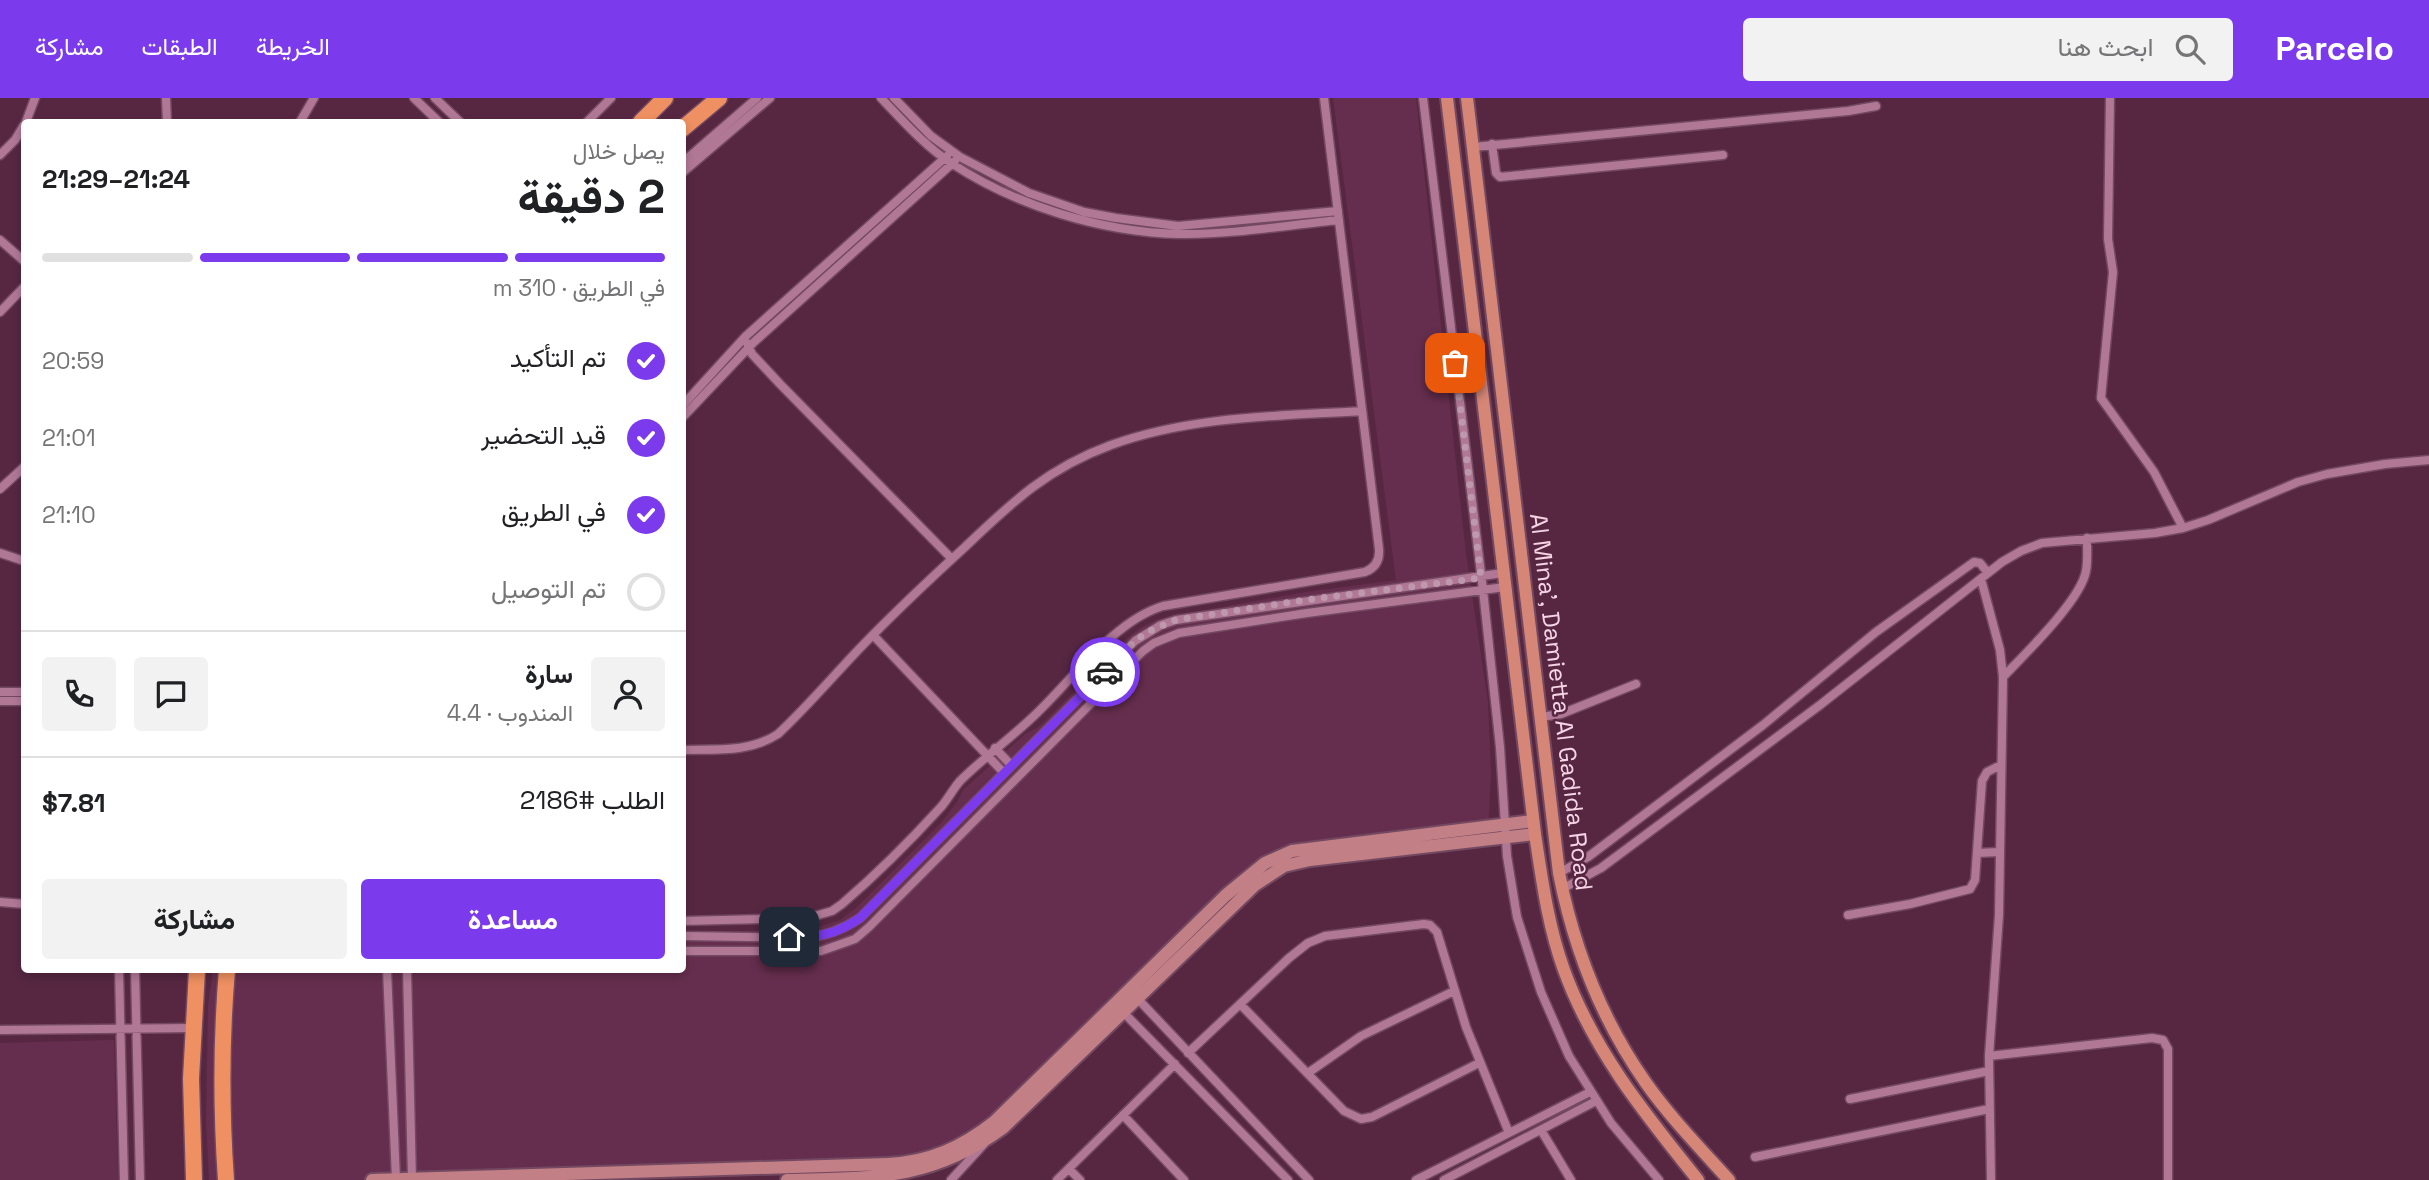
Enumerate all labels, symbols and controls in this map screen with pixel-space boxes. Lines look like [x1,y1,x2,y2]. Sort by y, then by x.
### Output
search box [1743,18,2233,81]
text: Parcelo [2275,28,2394,70]
text: ابحث هنا [2058,30,2153,64]
icon: search [2171,30,2209,68]
text: مشاركة [35,31,103,62]
text: الطبقات [141,31,218,62]
text: الخريطة [256,31,330,62]
text: يصل خلال [573,136,665,166]
text: 21:24–21:29 [42,162,190,196]
text: 2 دقيقة [518,168,665,226]
text: في الطريق · 310 m [493,273,665,303]
pin [1425,333,1485,393]
text: تم التأكيد [510,341,606,375]
icon: check [627,342,665,380]
icon: bag [1436,344,1474,382]
text: 20:59 [42,346,104,376]
text: قيد التحضير [481,418,606,452]
icon: check [627,419,665,457]
text: 21:01 [42,423,96,453]
text: في الطريق [501,495,606,529]
icon: check [627,496,665,534]
text: 21:10 [42,500,96,530]
street label: Al Mina', Damietta Al Gadida Road [1523,511,1600,892]
text: تم التوصيل [491,572,606,606]
courier [1070,637,1140,707]
icon: car [1086,653,1124,691]
button: phone [42,657,116,731]
button: chat [134,657,208,731]
text: سارة [525,657,573,691]
button: person [591,657,665,731]
text: المندوب · 4.4 [447,698,573,728]
text: الطلب #2186 [520,783,665,817]
text: $7.81 [42,786,106,820]
button: مشاركة [42,879,347,959]
button: مساعدة [361,879,665,959]
pin [759,907,819,967]
icon: home [770,918,808,956]

